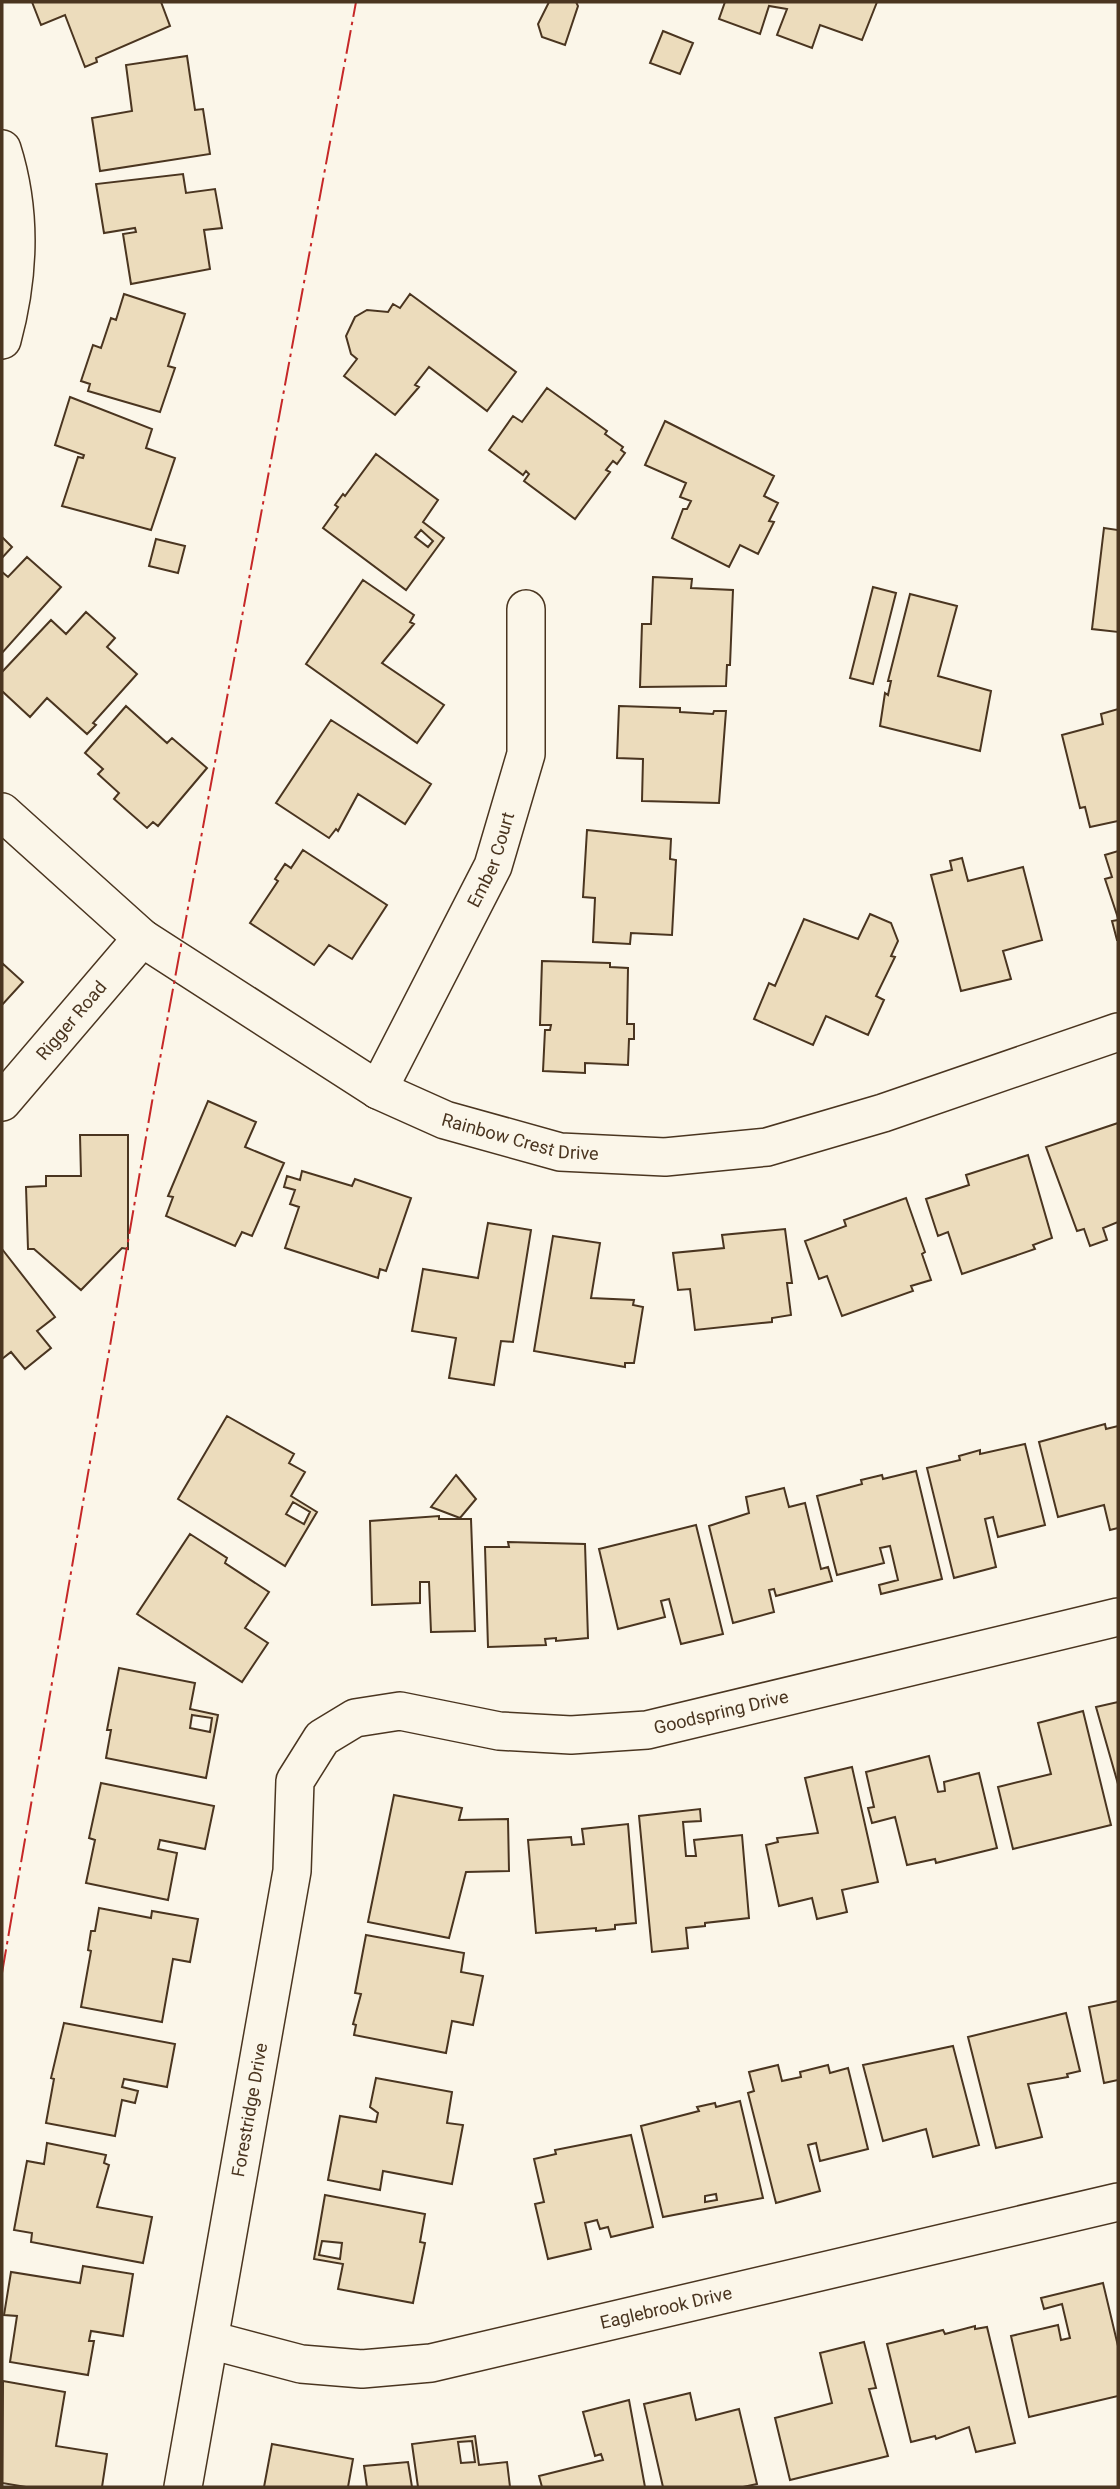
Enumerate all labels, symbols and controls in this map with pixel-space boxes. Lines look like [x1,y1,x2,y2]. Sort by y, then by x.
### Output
street label: Ember Court [463,810,518,911]
street label: Rigger Road [32,977,111,1064]
street label: Rainbow Crest Drive [439,1109,599,1164]
street label: Goodspring Drive [652,1685,790,1738]
street label: Forestridge Drive [227,2041,271,2179]
street label: Eaglebrook Drive [598,2282,734,2333]

